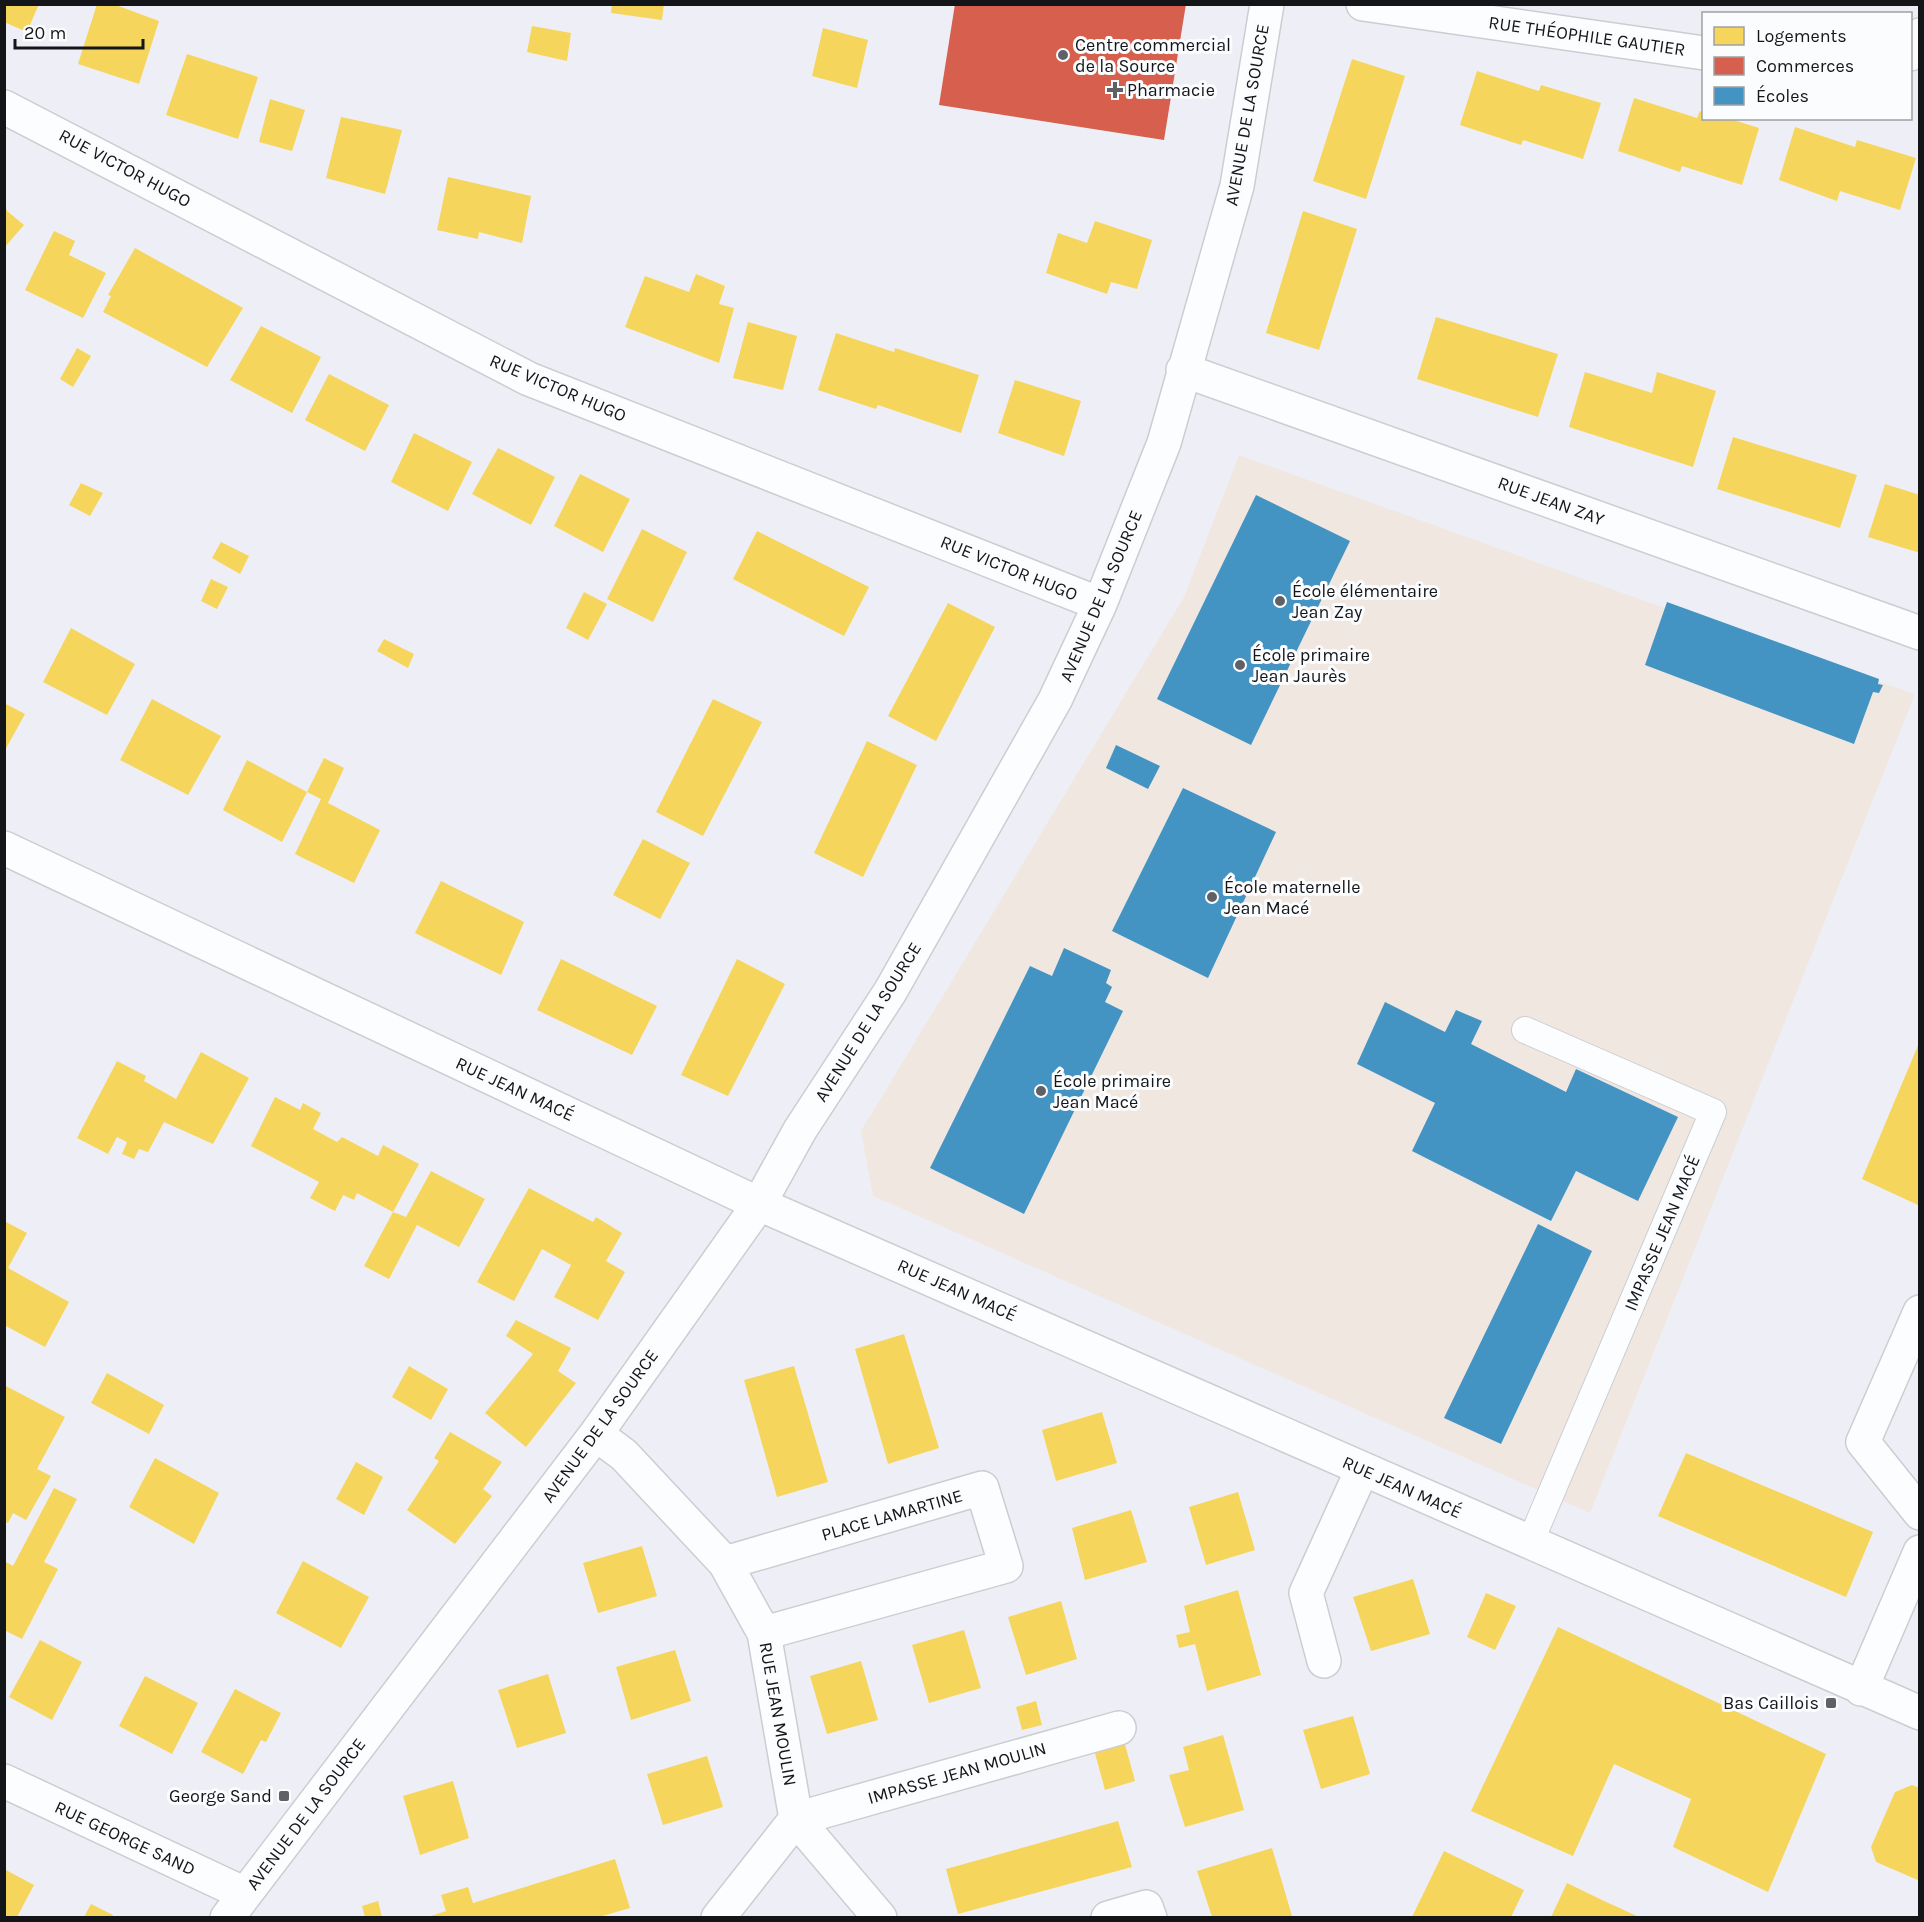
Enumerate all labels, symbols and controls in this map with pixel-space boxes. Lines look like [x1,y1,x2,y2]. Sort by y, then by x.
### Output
street label: RUE THÉOPHILE GAUTIER [1487,10,1687,61]
scale bar [15,12,142,50]
legend [1702,12,1912,120]
text: 20 m [24,22,66,44]
street label: AVENUE DE LA SOURCE [1220,22,1274,208]
text: Logements [1756,25,1847,47]
place label: Centre commercial de la Source [1075,34,1231,77]
marker: Centre commercial de la Source [1056,48,1070,62]
text: Commerces [1756,55,1854,77]
place label: Pharmacie [1127,79,1215,101]
marker: Pharmacie [1108,83,1122,97]
text: Écoles [1756,84,1809,107]
street label: RUE VICTOR HUGO [55,124,195,212]
street label: RUE VICTOR HUGO [486,349,630,427]
street label: RUE JEAN ZAY [1495,472,1607,531]
street label: AVENUE DE LA SOURCE [1055,507,1147,685]
street label: RUE VICTOR HUGO [937,530,1081,606]
place label: École élémentaire Jean Zay [1292,579,1438,623]
marker: École élémentaire Jean Zay [1273,594,1287,608]
place label: École primaire Jean Jaurès [1252,643,1370,687]
marker: École primaire Jean Jaurès [1233,658,1247,672]
place label: École maternelle Jean Macé [1224,875,1361,919]
marker: École maternelle Jean Macé [1205,890,1219,904]
street label: AVENUE DE LA SOURCE [810,938,926,1106]
street label: RUE JEAN MACÉ [452,1051,578,1126]
place label: École primaire Jean Macé [1053,1069,1171,1113]
marker: École primaire Jean Macé [1034,1084,1048,1098]
street label: IMPASSE JEAN MACÉ [1618,1151,1705,1314]
street label: RUE JEAN MACÉ [894,1253,1020,1326]
street label: AVENUE DE LA SOURCE [537,1345,663,1507]
street label: RUE JEAN MACÉ [1339,1450,1465,1523]
street label: PLACE LAMARTINE [819,1484,965,1546]
street label: RUE JEAN MOULIN [755,1640,801,1788]
place label: Bas Caillois [1723,1692,1819,1714]
marker: Bas Caillois [1824,1696,1838,1710]
street label: AVENUE DE LA SOURCE [242,1734,370,1894]
street label: IMPASSE JEAN MOULIN [865,1737,1049,1809]
place label: George Sand [169,1785,272,1807]
marker: George Sand [277,1789,291,1803]
street label: RUE GEORGE SAND [51,1796,199,1880]

